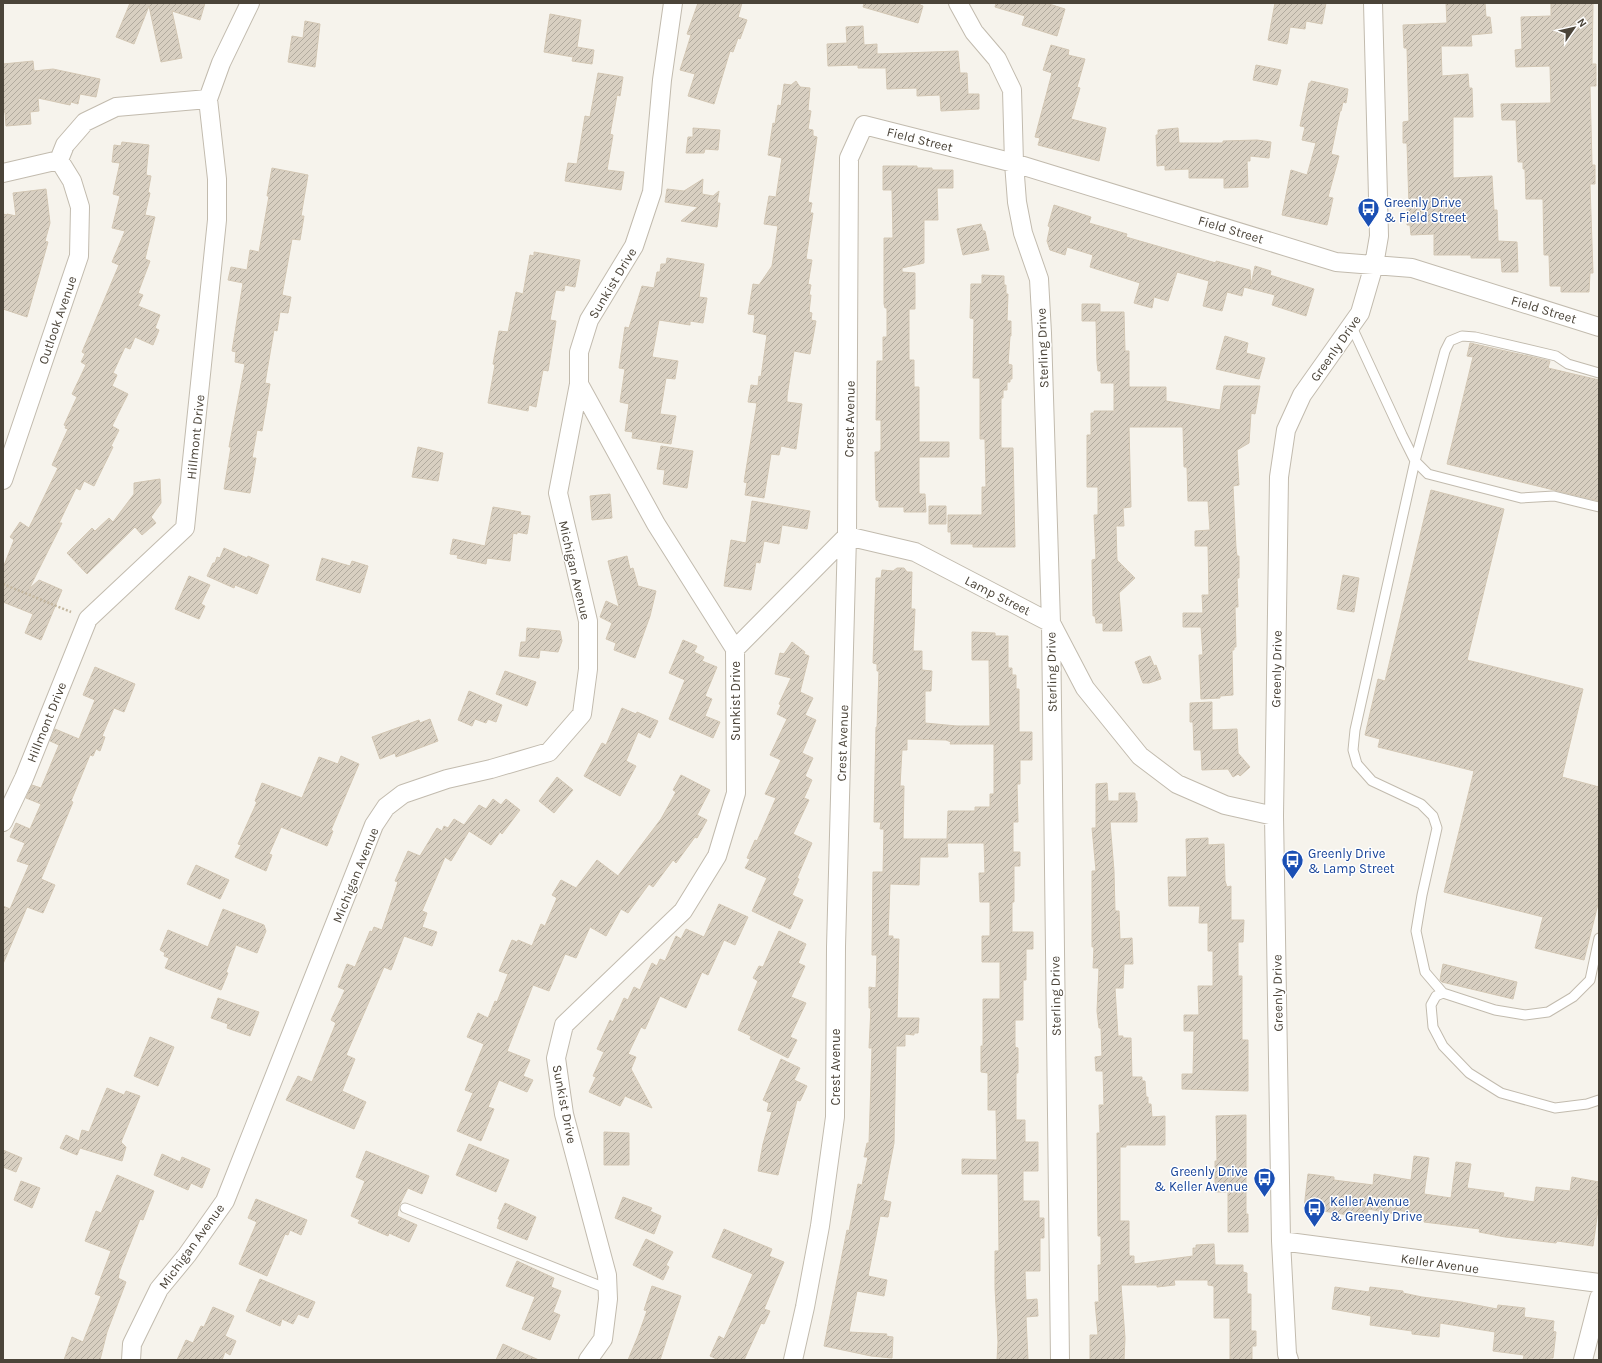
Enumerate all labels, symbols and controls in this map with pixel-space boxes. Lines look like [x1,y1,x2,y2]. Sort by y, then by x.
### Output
north arrow [1554,8,1594,48]
text: N [1574,16,1589,30]
street label: Field Street [885,124,955,155]
place label: Greenly Drive & Field Street [1384,195,1467,225]
bus stop icon: Greenly Drive & Field Street [1355,196,1381,229]
street label: Field Street [1196,212,1265,247]
street label: Sunkist Drive [585,245,640,321]
street label: Outlook Avenue [35,274,80,366]
street label: Field Street [1509,292,1578,327]
street label: Sterling Drive [1034,307,1051,388]
street label: Greenly Drive [1307,312,1364,384]
street label: Crest Avenue [841,380,858,458]
street label: Hillmont Drive [184,394,207,480]
street label: Michigan Avenue [556,519,593,622]
street label: Lamp Street [962,572,1033,618]
street label: Greenly Drive [1268,630,1285,708]
street label: Sterling Drive [1043,631,1060,712]
street label: Sunkist Drive [728,661,743,741]
street label: Hillmont Drive [24,680,70,765]
street label: Crest Avenue [834,704,851,782]
street label: Michigan Avenue [329,825,382,925]
place label: Greenly Drive & Lamp Street [1308,846,1395,876]
bus stop icon: Greenly Drive & Lamp Street [1280,847,1306,880]
street label: Greenly Drive [1269,954,1286,1032]
street label: Sterling Drive [1047,955,1064,1036]
street label: Crest Avenue [828,1028,843,1105]
street label: Sunkist Drive [550,1063,580,1145]
place label: Greenly Drive & Keller Avenue [1154,1164,1248,1194]
bus stop icon: Greenly Drive & Keller Avenue [1251,1165,1277,1198]
place label: Keller Avenue & Greenly Drive [1330,1194,1423,1224]
bus stop icon: Keller Avenue & Greenly Drive [1301,1195,1327,1228]
street label: Michigan Avenue [155,1201,227,1292]
street label: Keller Avenue [1400,1251,1480,1276]

